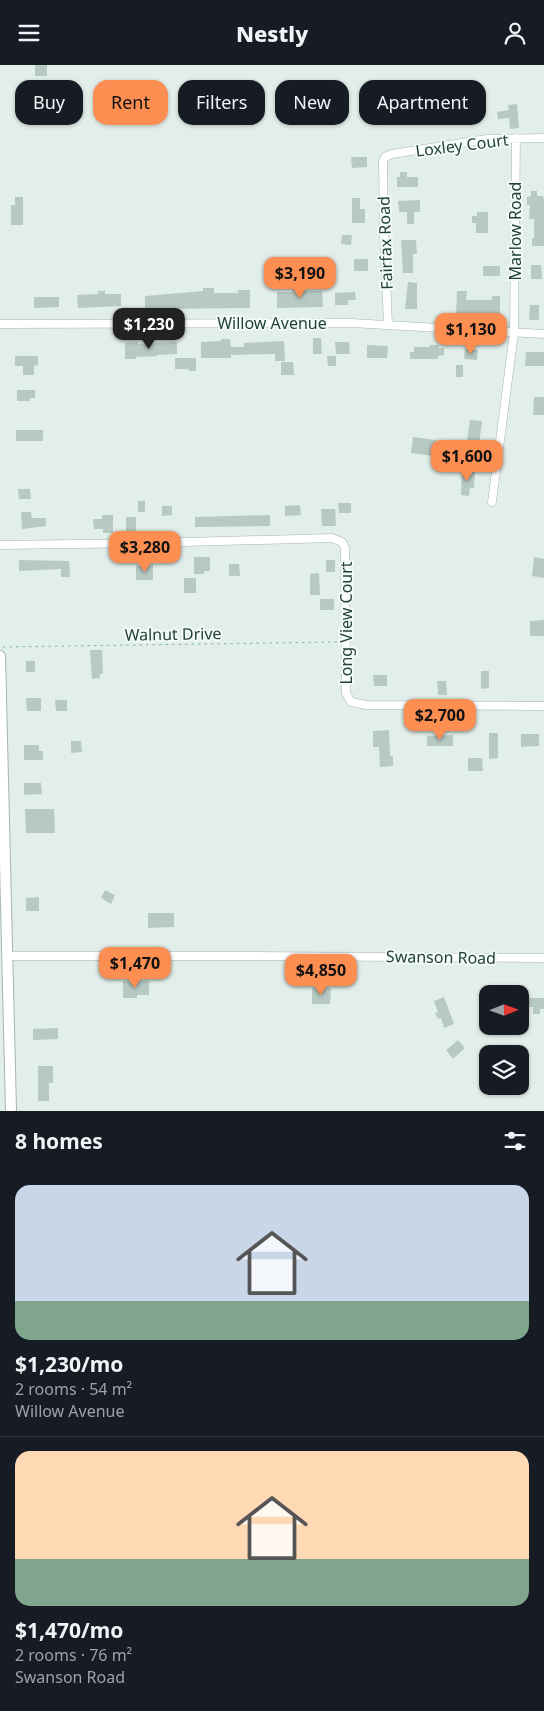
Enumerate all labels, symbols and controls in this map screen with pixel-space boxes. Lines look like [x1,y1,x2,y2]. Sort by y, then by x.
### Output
text: Nestly [236,18,308,48]
icon: menu [15,19,43,47]
icon: person [501,19,529,47]
chip: Buy [15,80,83,125]
chip: Rent [93,80,168,125]
chip: Filters [178,80,265,125]
chip: New [275,80,349,125]
chip: Apartment [359,80,486,125]
street label: Loxley Court [414,128,510,162]
street label: Marlow Road [504,182,526,280]
street label: Fairfax Road [372,196,398,290]
pin: $3,190 [259,257,341,299]
text: $3,190 [275,262,325,284]
pin: $1,230 [108,307,190,350]
street label: Willow Avenue [217,312,327,334]
text: $1,230 [124,313,174,335]
pin: $1,130 [430,313,512,355]
text: $1,130 [446,318,496,340]
pin: $1,600 [426,439,508,482]
text: $1,600 [442,445,492,467]
pin: $3,280 [104,531,186,573]
text: $3,280 [120,536,170,558]
street label: Long View Court [335,561,357,685]
street label: Walnut Drive [124,622,222,646]
pin: $2,700 [399,699,481,741]
text: $2,700 [415,704,465,726]
street label: Swanson Road [386,945,496,969]
pin: $1,470 [94,947,176,989]
text: $1,470 [110,952,160,974]
pin: $4,850 [280,953,362,996]
text: $4,850 [296,959,346,981]
north arrow [479,985,529,1035]
map controls [479,985,529,1095]
button: layers [479,1045,529,1095]
text: 8 homes [15,1127,103,1155]
icon: filters [501,1127,529,1155]
icon: home [227,1218,317,1308]
text: $1,230/mo [15,1350,123,1378]
text: 2 rooms · 54 m² [15,1378,132,1400]
text: Willow Avenue [15,1400,125,1422]
icon: home [227,1483,317,1573]
text: $1,470/mo [15,1616,123,1644]
text: 2 rooms · 76 m² [15,1644,132,1666]
text: Swanson Road [15,1666,125,1688]

